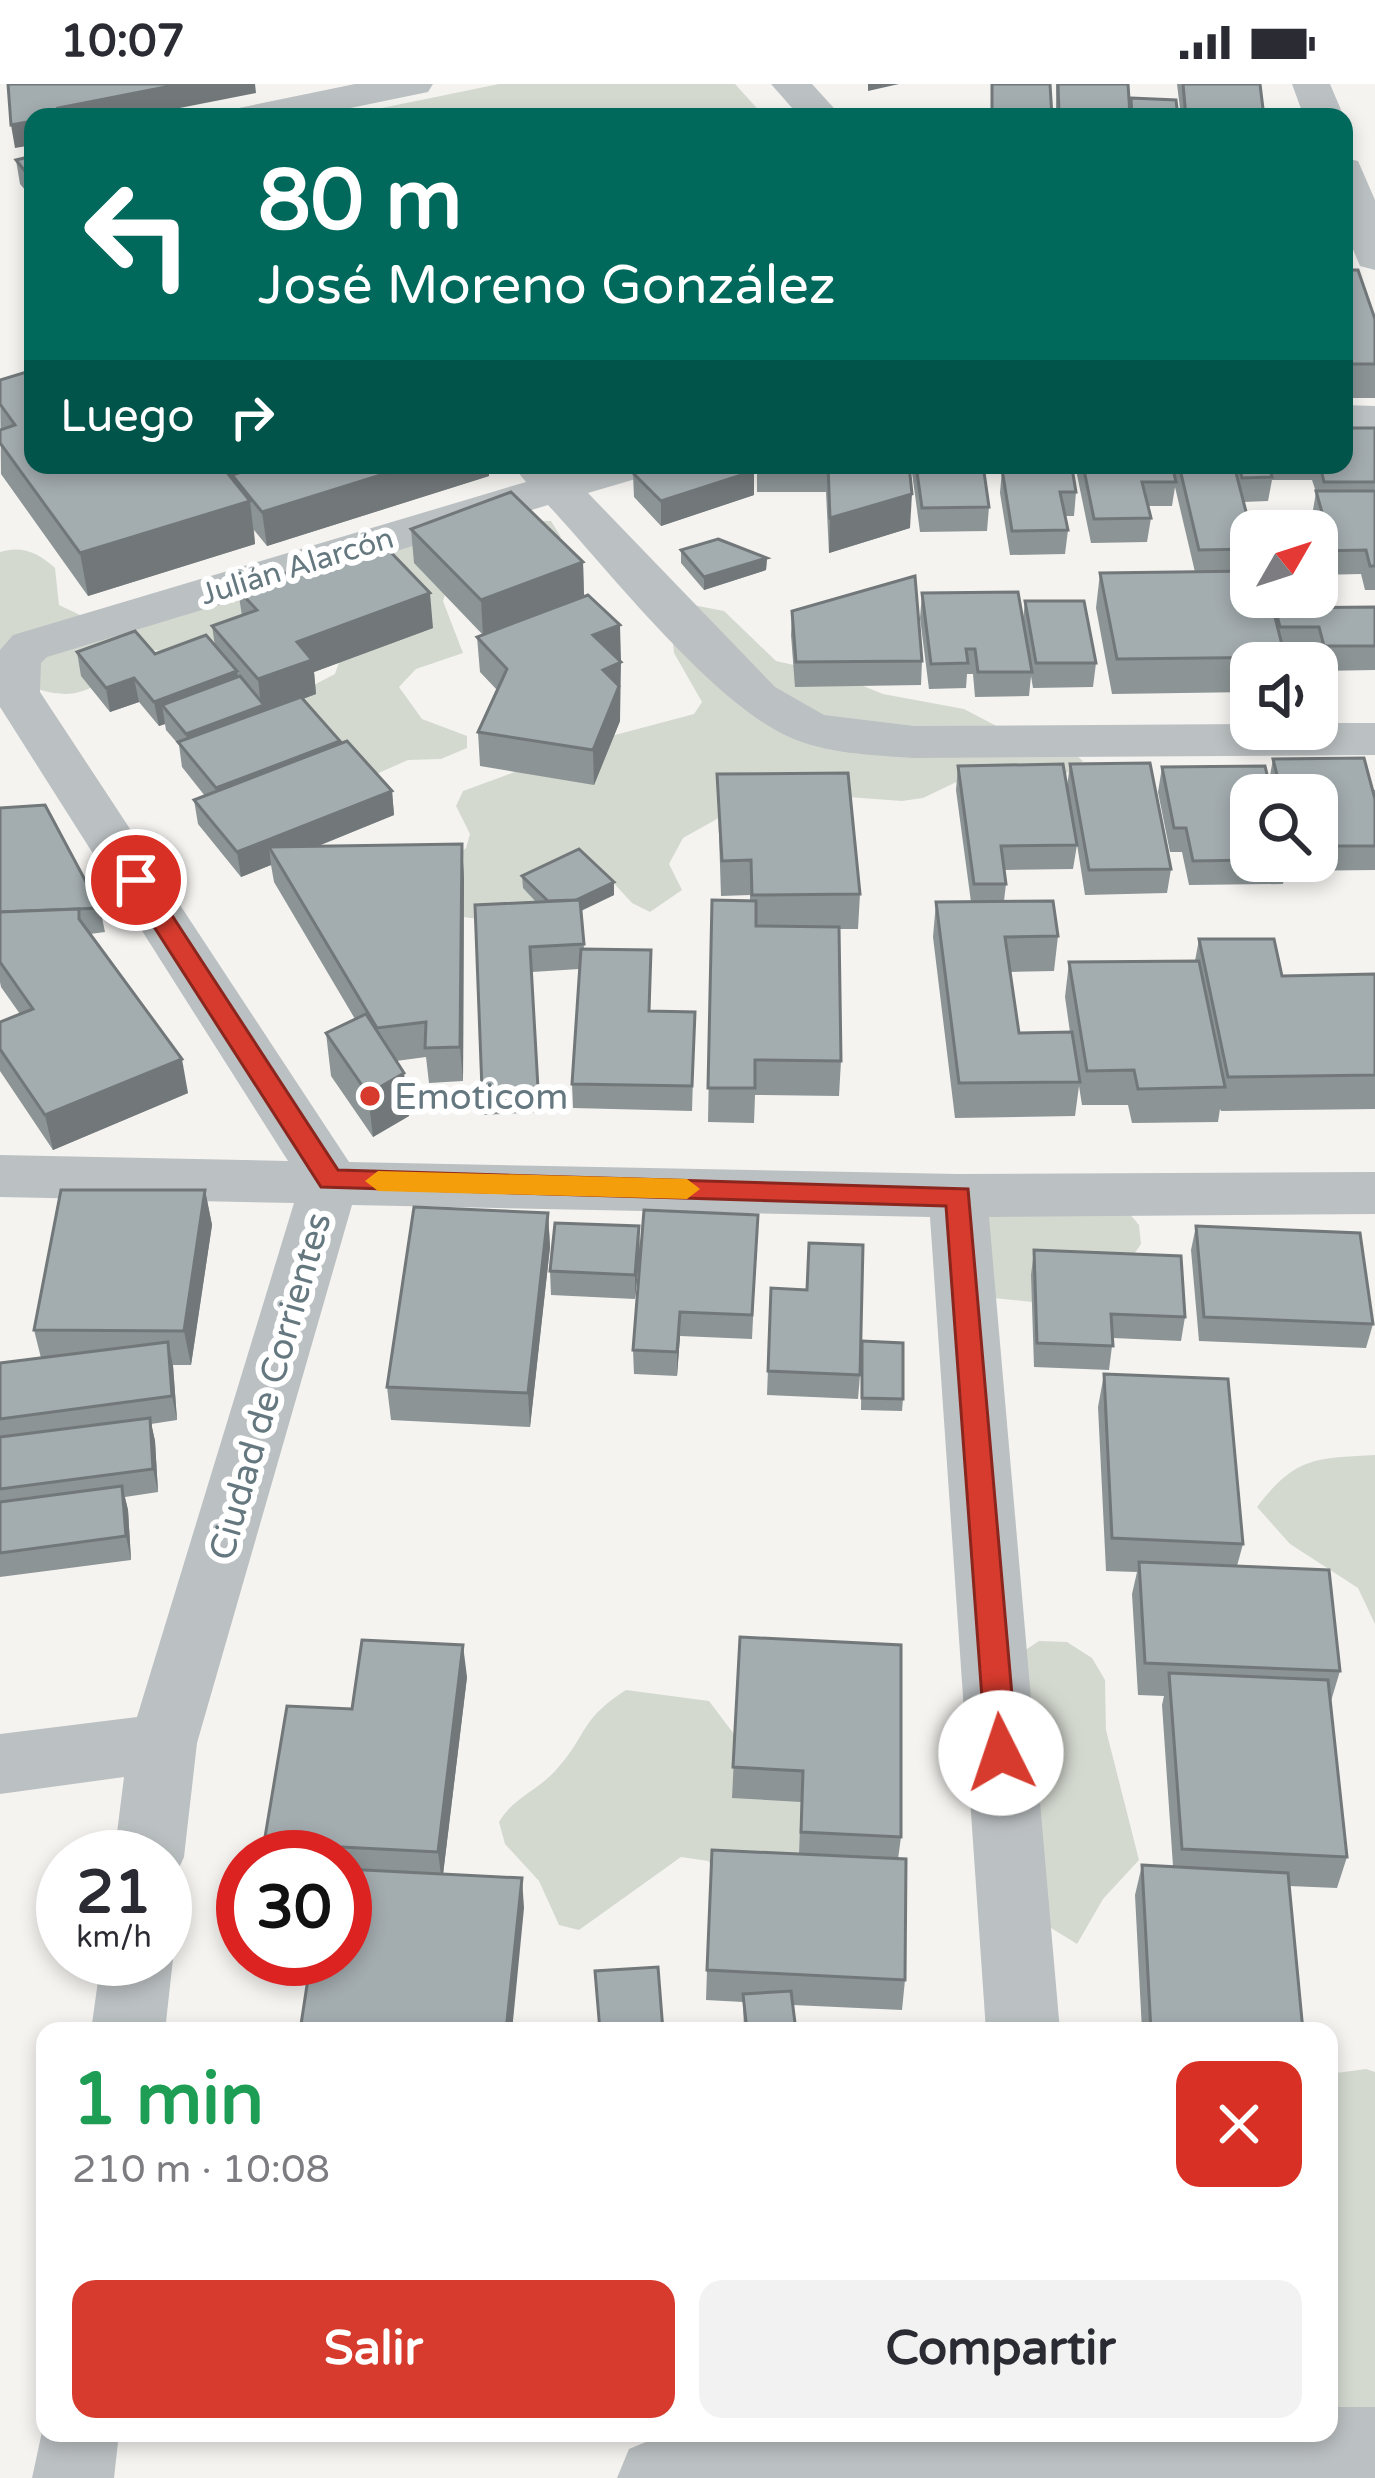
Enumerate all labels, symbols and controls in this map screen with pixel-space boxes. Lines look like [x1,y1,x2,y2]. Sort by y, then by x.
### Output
text: 10:07 [60,15,185,69]
text: 80 m [258,151,462,252]
icon: left [60,156,216,312]
text: José Moreno González [258,253,836,318]
icon: right [219,384,285,450]
text: Luego [60,390,195,444]
north arrow [1230,510,1338,618]
map controls [1230,510,1338,882]
street label: Julián Alarcón [196,520,398,613]
button: sound [1230,642,1338,750]
button: search [1230,774,1338,882]
pin [85,829,187,931]
icon: arrive [103,847,169,913]
place label: Emoticom [394,1076,568,1119]
marker: Emoticom [357,1083,383,1109]
street label: Ciudad de Corrientes [200,1208,341,1565]
position arrow [938,1690,1064,1816]
speed limit sign: 30 [216,1830,372,1986]
text: 21 [76,1857,152,1929]
text: km/h [76,1919,152,1956]
text: 1 min [72,2057,264,2144]
button: close [1176,2061,1302,2187]
text: 210 m · 10:08 [72,2146,330,2193]
button: Salir [72,2280,675,2418]
button: Compartir [699,2280,1302,2418]

